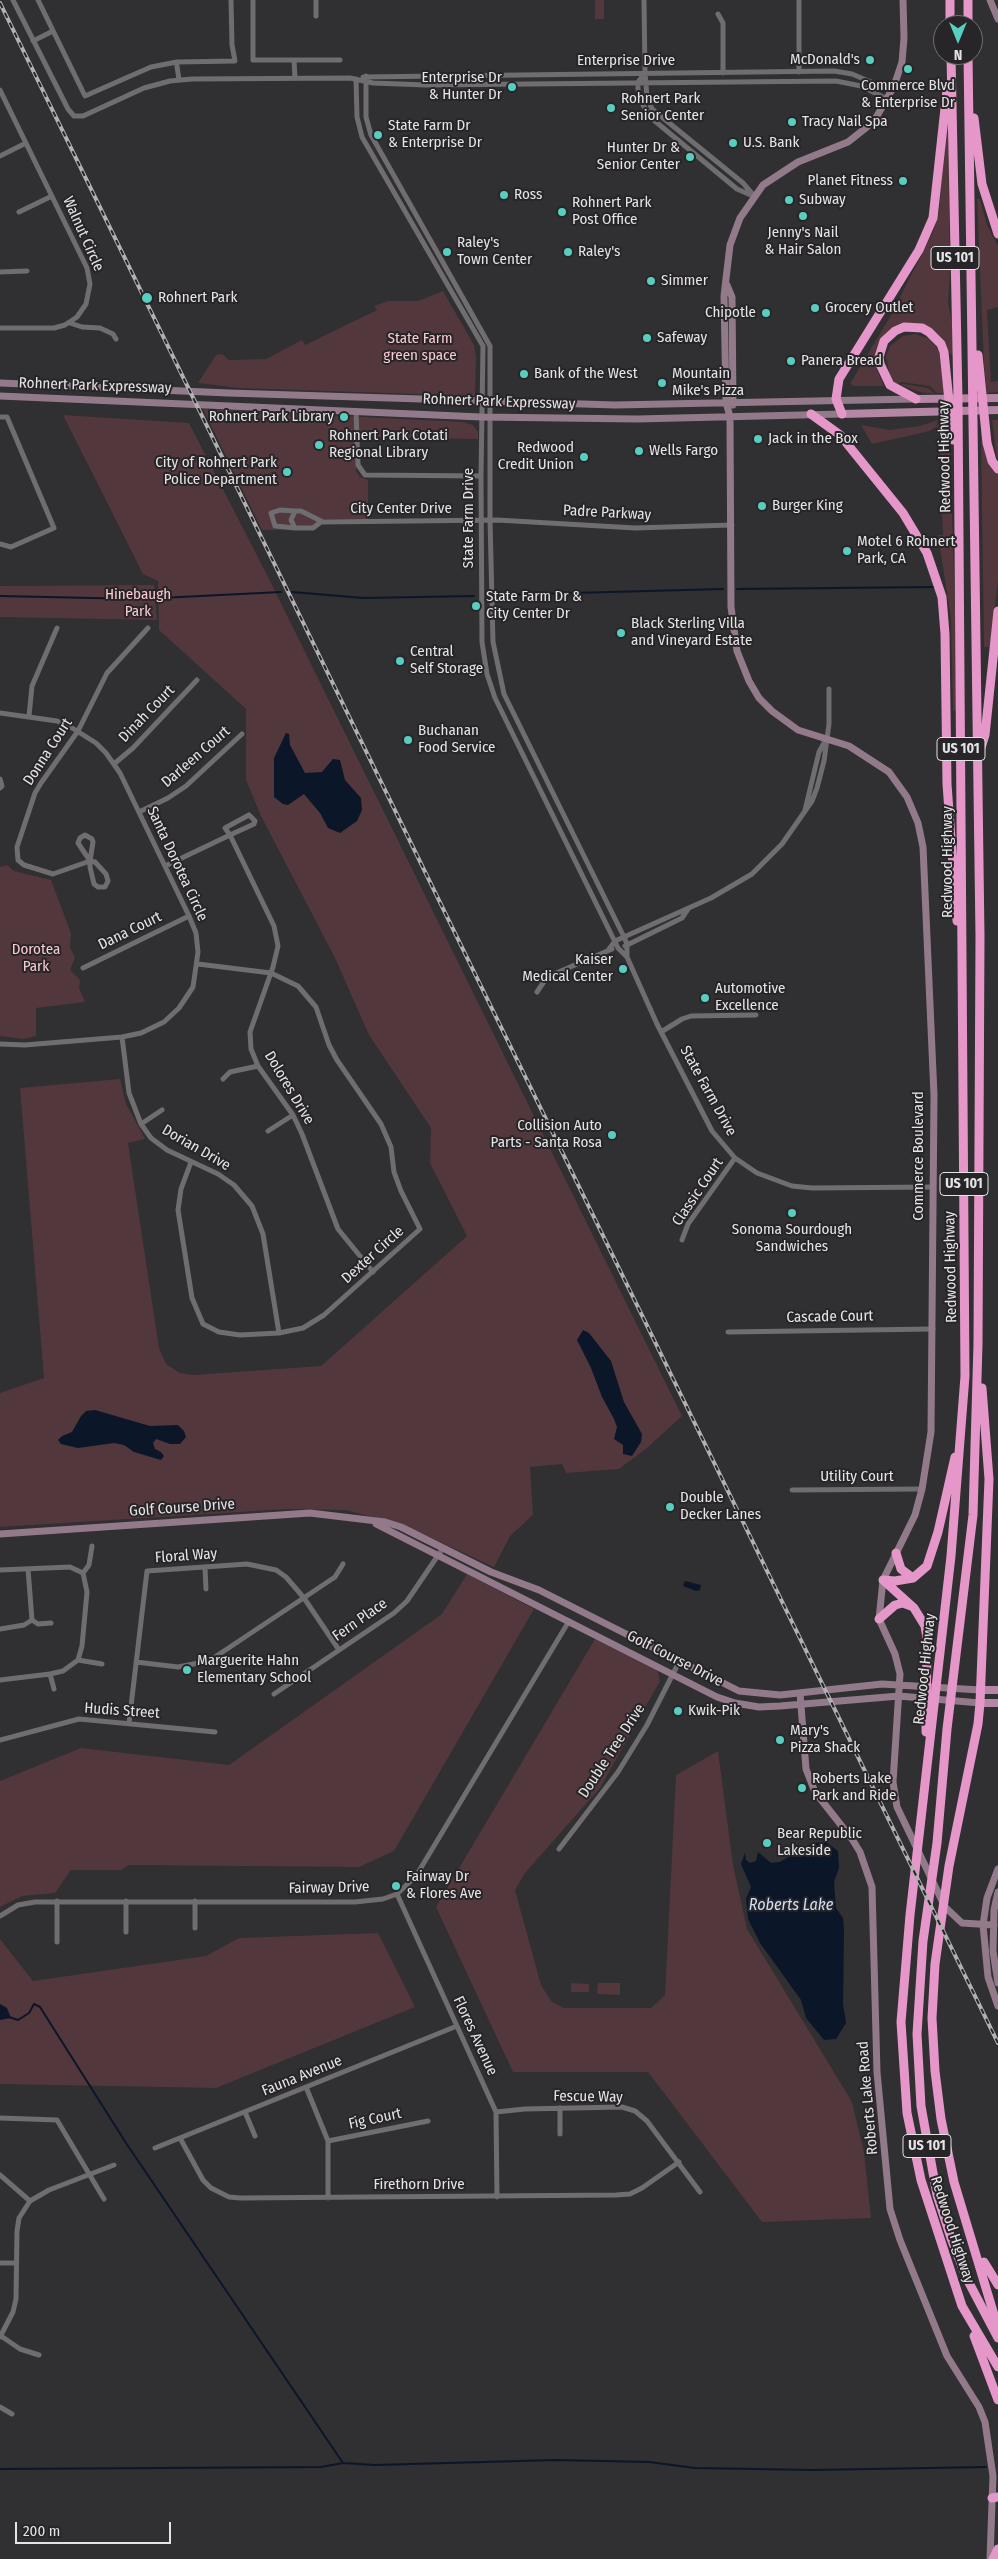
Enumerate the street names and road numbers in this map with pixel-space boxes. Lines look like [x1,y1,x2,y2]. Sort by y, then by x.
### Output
street label: Enterprise Drive [577,52,675,70]
street label: Walnut Circle [58,194,108,274]
road number: US 101 [931,247,979,270]
street label: Rohnert Park Expressway [18,374,172,398]
street label: Rohnert Park Expressway [422,390,576,414]
street label: Redwood Highway [935,401,955,513]
street label: State Farm Drive [460,468,478,568]
street label: City Center Drive [350,500,452,518]
street label: Padre Parkway [562,502,652,524]
street label: Dinah Court [115,682,179,746]
street label: Donna Court [20,715,76,789]
street label: Darleen Court [158,722,234,792]
road number: US 101 [937,738,985,761]
street label: Santa Dorotea Circle [143,804,211,924]
street label: Redwood Highway [939,806,957,918]
street label: Dana Court [96,908,164,954]
street label: State Farm Drive [676,1043,740,1139]
street label: Dolores Drive [260,1048,318,1128]
street label: Commerce Boulevard [910,1091,928,1221]
street label: Dorian Drive [159,1121,233,1175]
street label: Classic Court [669,1155,727,1229]
road number: US 101 [940,1172,988,1196]
street label: Redwood Highway [941,1211,961,1323]
street label: Dexter Circle [338,1222,408,1288]
street label: Cascade Court [786,1307,874,1327]
street label: Utility Court [820,1468,894,1486]
street label: Golf Course Drive [129,1495,235,1521]
street label: Floral Way [154,1545,218,1567]
street label: Fern Place [329,1595,391,1645]
street label: Redwood Highway [910,1612,940,1726]
street label: Golf Course Drive [624,1627,726,1691]
street label: Hudis Street [84,1699,160,1723]
street label: Double Tree Drive [575,1701,649,1801]
street label: Fairway Drive [288,1878,370,1898]
street label: Flores Avenue [449,1993,501,2079]
street label: Roberts Lake Road [854,2040,882,2156]
street label: Fauna Avenue [259,2052,345,2100]
street label: Fescue Way [553,2087,623,2107]
street label: Fig Court [347,2105,403,2133]
road number: US 101 [903,2134,951,2158]
street label: Redwood Highway [926,2174,978,2286]
street label: Firethorn Drive [373,2176,465,2194]

